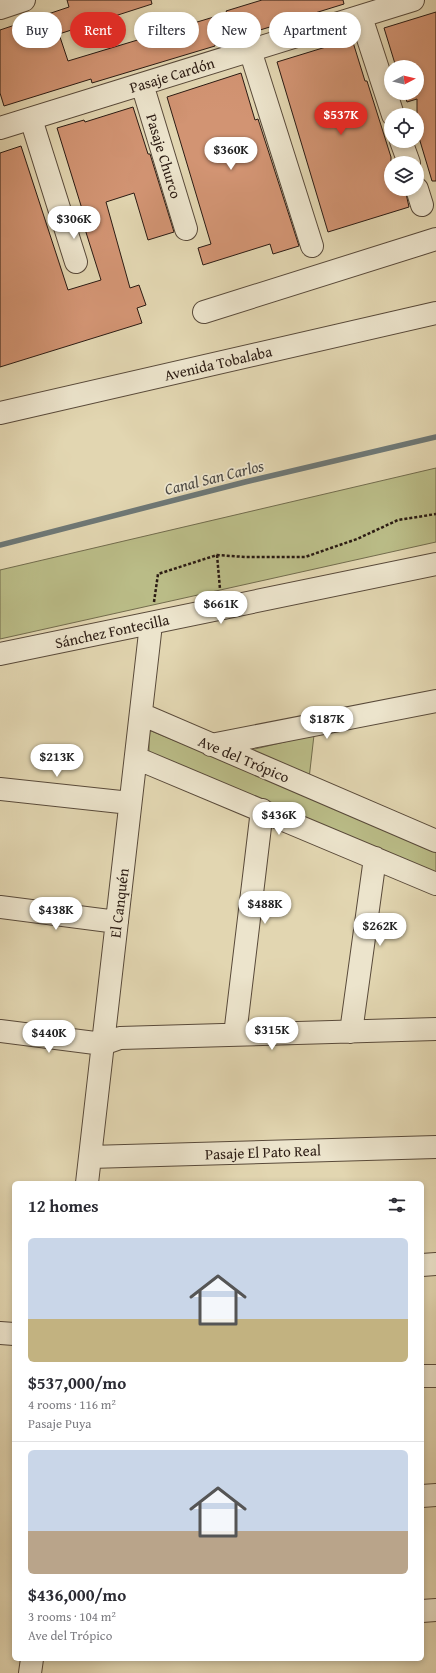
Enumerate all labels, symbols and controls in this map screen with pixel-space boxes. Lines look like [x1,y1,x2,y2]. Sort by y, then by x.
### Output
chip: Buy [12,12,62,48]
chip: Rent [70,12,126,48]
chip: Filters [134,12,199,48]
chip: New [207,12,261,48]
chip: Apartment [269,12,361,48]
street label: Pasaje Cardón [127,52,218,98]
north arrow [384,60,424,100]
map controls [384,60,424,196]
pin: $537K [313,102,369,136]
text: $537K [323,105,359,124]
button: locate [384,108,424,148]
street label: Pasaje Churco [141,111,187,201]
pin: $360K [203,137,259,171]
text: $360K [213,140,249,159]
button: layers [384,156,424,196]
pin: $306K [46,206,102,240]
text: $306K [56,209,92,228]
street label: Avenida Tobalaba [162,340,274,386]
water label: Canal San Carlos [162,453,266,501]
pin: $661K [193,591,249,625]
text: $661K [203,594,239,613]
street label: Sánchez Fontecilla [53,609,171,653]
pin: $187K [299,706,355,740]
text: $187K [309,709,345,728]
street label: Ave del Trópico [195,730,293,788]
pin: $213K [29,744,85,778]
text: $213K [39,747,75,766]
pin: $436K [251,802,307,836]
text: $436K [261,805,297,824]
street label: El Canquén [104,866,134,939]
pin: $488K [237,891,293,925]
text: $488K [247,894,283,913]
pin: $438K [28,897,84,931]
text: $438K [38,900,74,919]
pin: $262K [352,913,408,947]
text: $262K [362,916,398,935]
pin: $315K [244,1017,300,1051]
pin: $440K [21,1020,77,1054]
text: $315K [254,1020,290,1039]
text: $440K [31,1023,67,1042]
street label: Pasaje El Pato Real [205,1139,321,1165]
text: 12 homes [28,1193,99,1218]
icon: filters [386,1194,408,1216]
icon: home [182,1264,254,1336]
text: $537,000/mo [28,1370,126,1395]
text: 4 rooms · 116 m² [28,1395,116,1414]
text: Pasaje Puya [28,1414,91,1433]
icon: home [182,1476,254,1548]
text: $436,000/mo [28,1582,126,1607]
text: 3 rooms · 104 m² [28,1607,116,1626]
text: Ave del Trópico [28,1626,112,1645]

